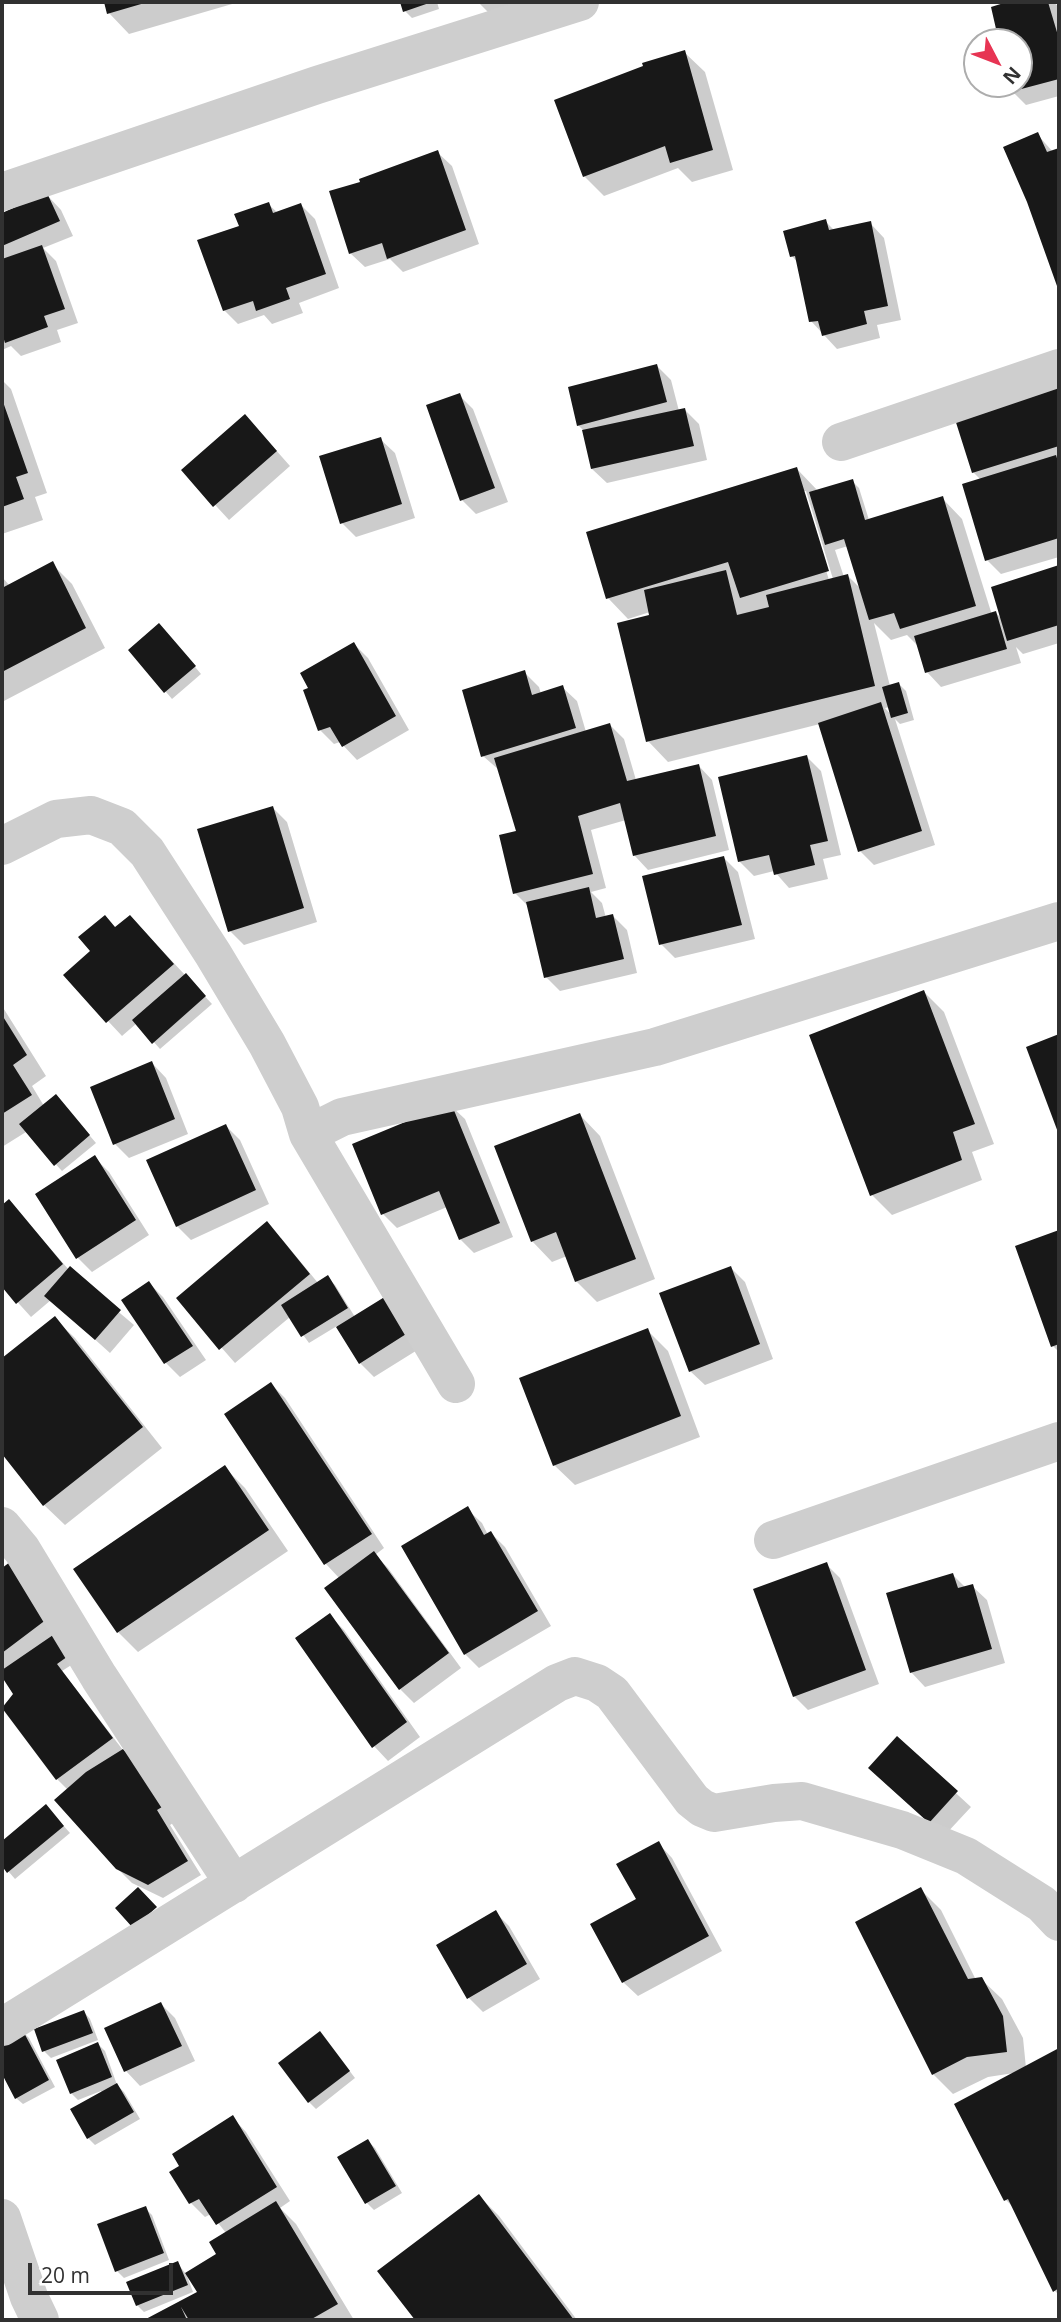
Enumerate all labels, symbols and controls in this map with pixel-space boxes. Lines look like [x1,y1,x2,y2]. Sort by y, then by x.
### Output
north arrow [963,28,1033,98]
text: N [997,61,1027,90]
scale bar [32,2248,177,2292]
text: 20 m [41,2261,90,2289]

